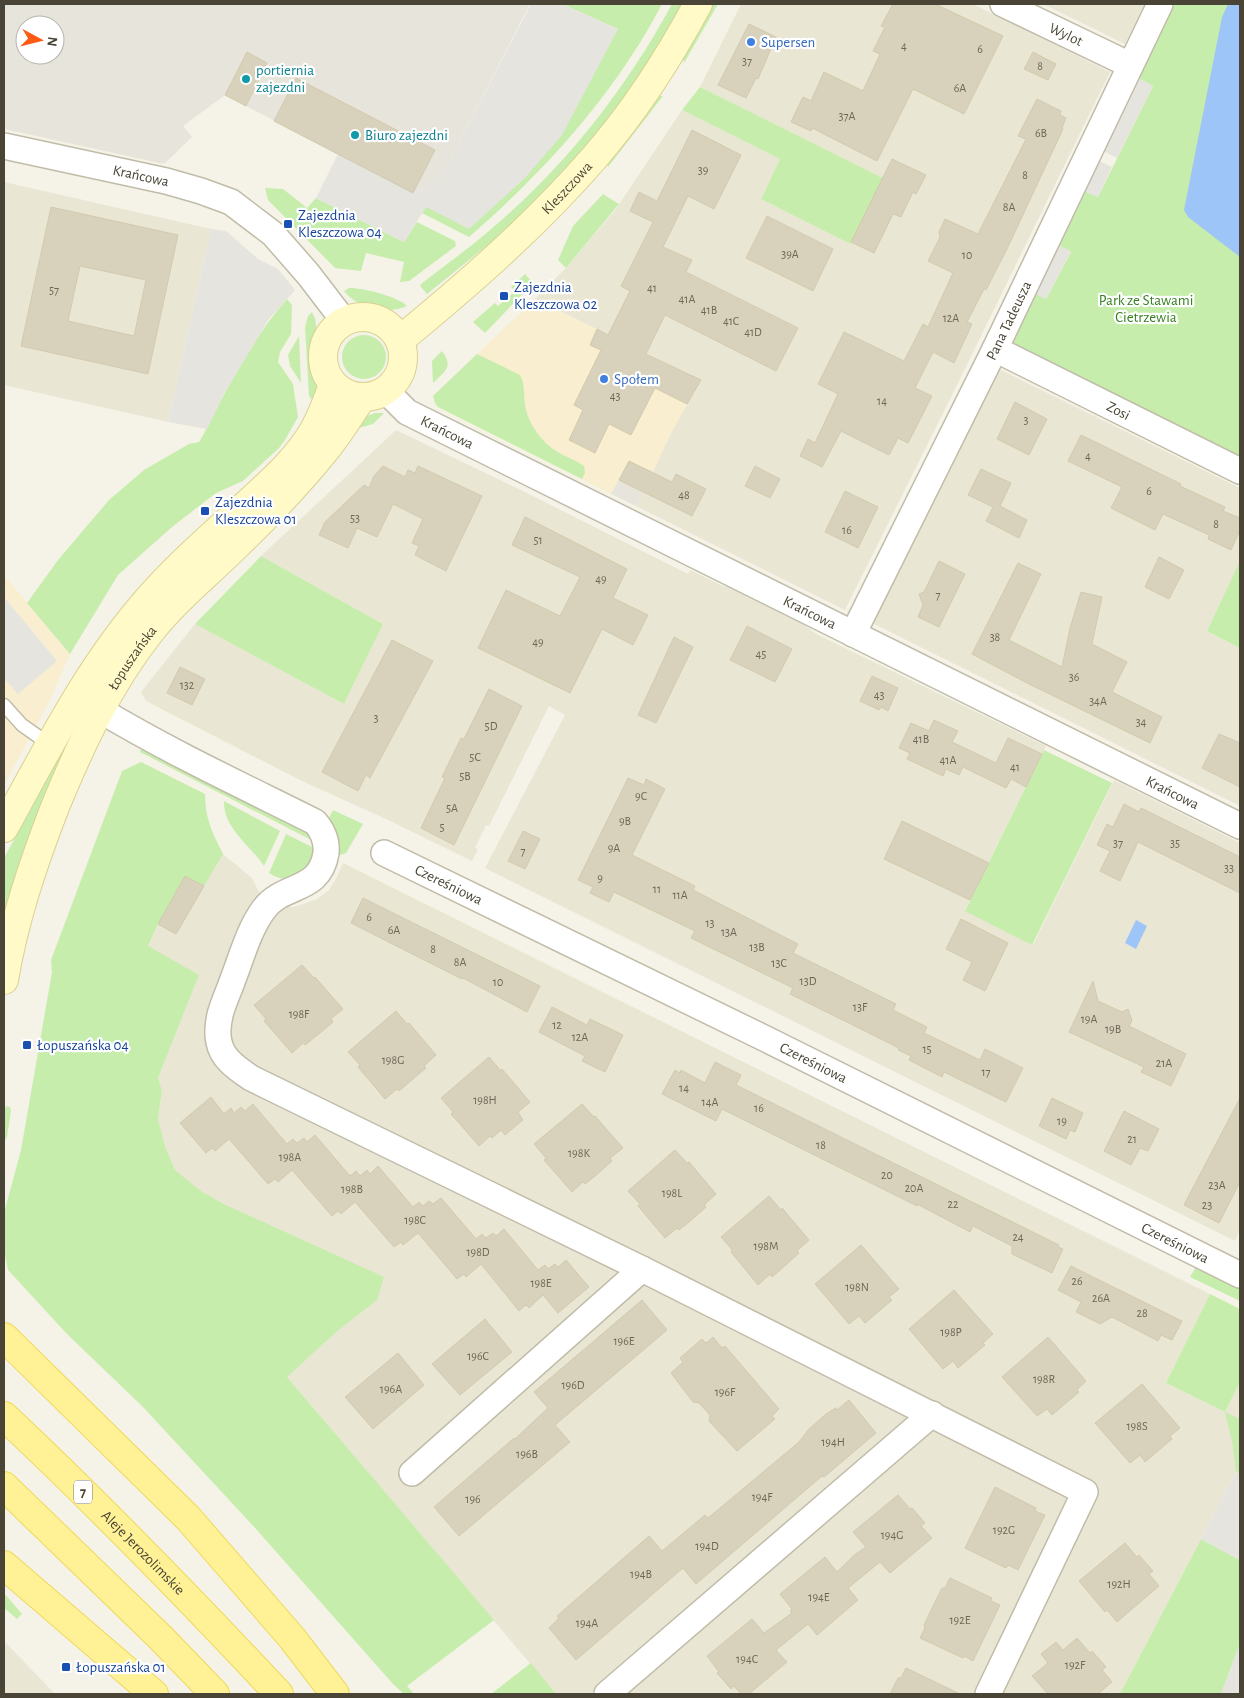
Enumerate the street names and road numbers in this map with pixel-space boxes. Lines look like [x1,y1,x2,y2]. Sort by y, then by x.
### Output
street label: Wylot [1047,20,1085,49]
street label: Kleszczowa [539,159,595,217]
street label: Krańcowa [111,163,170,189]
street label: Pana Tadeusza [984,279,1034,363]
street label: Zosi [1104,399,1132,423]
street label: Krańcowa [418,413,476,452]
street label: Krańcowa [781,593,839,632]
street label: Łopuszańska [106,623,160,693]
street label: Krańcowa [1143,774,1201,812]
street label: Czereśniowa [412,862,485,908]
street label: Czereśniowa [777,1040,849,1086]
street label: Czereśniowa [1139,1220,1211,1266]
road number: 7 [74,1480,92,1504]
street label: Aleje Jerozolimskie [98,1508,187,1598]

